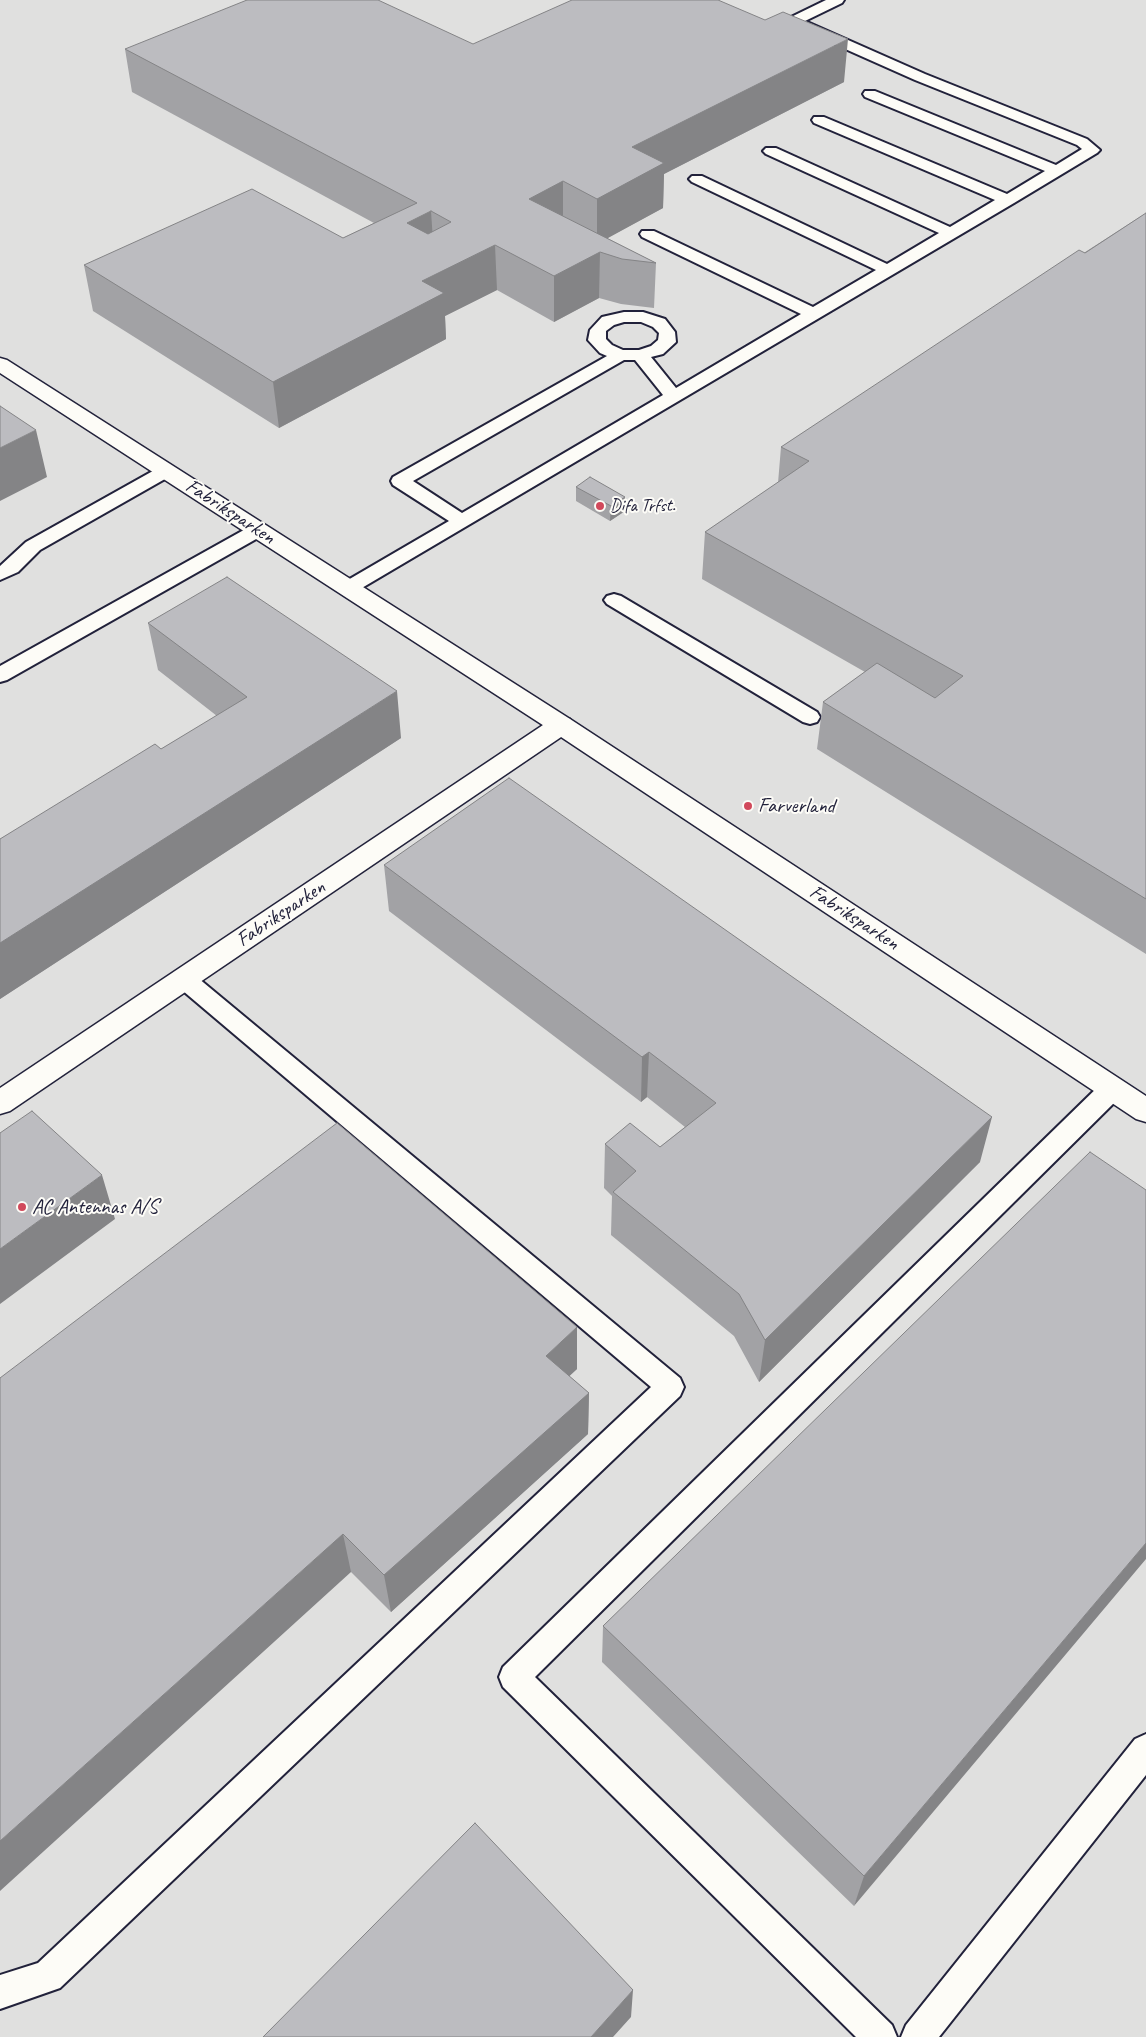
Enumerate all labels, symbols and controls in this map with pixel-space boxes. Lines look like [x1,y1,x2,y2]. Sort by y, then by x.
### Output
street label: Fabriksparken [180,474,280,550]
place label: Difa Trfst. [610,495,675,517]
marker: Difa Trfst. [594,500,606,512]
place label: Farverland [758,793,835,819]
marker: Farverland [742,800,754,812]
street label: Fabriksparken [232,875,330,953]
street label: Fabriksparken [804,880,904,956]
place label: AC Antennas A/S [32,1194,158,1220]
marker: AC Antennas A/S [16,1201,28,1213]

